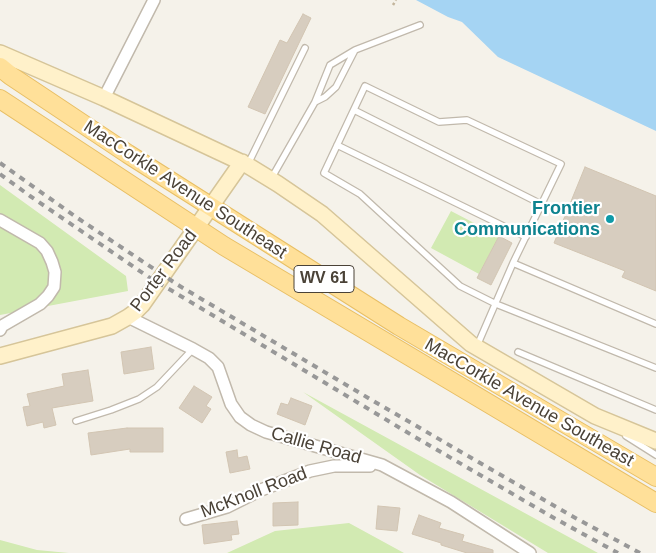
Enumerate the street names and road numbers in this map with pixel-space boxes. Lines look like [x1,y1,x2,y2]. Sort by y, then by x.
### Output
street label: MacCorkle Avenue Southeast [79,116,291,264]
street label: Porter Road [126,226,202,316]
road number: WV 61 [294,266,354,292]
street label: MacCorkle Avenue Southeast [421,334,637,472]
street label: Callie Road [268,423,364,469]
street label: McKnoll Road [198,463,310,523]

